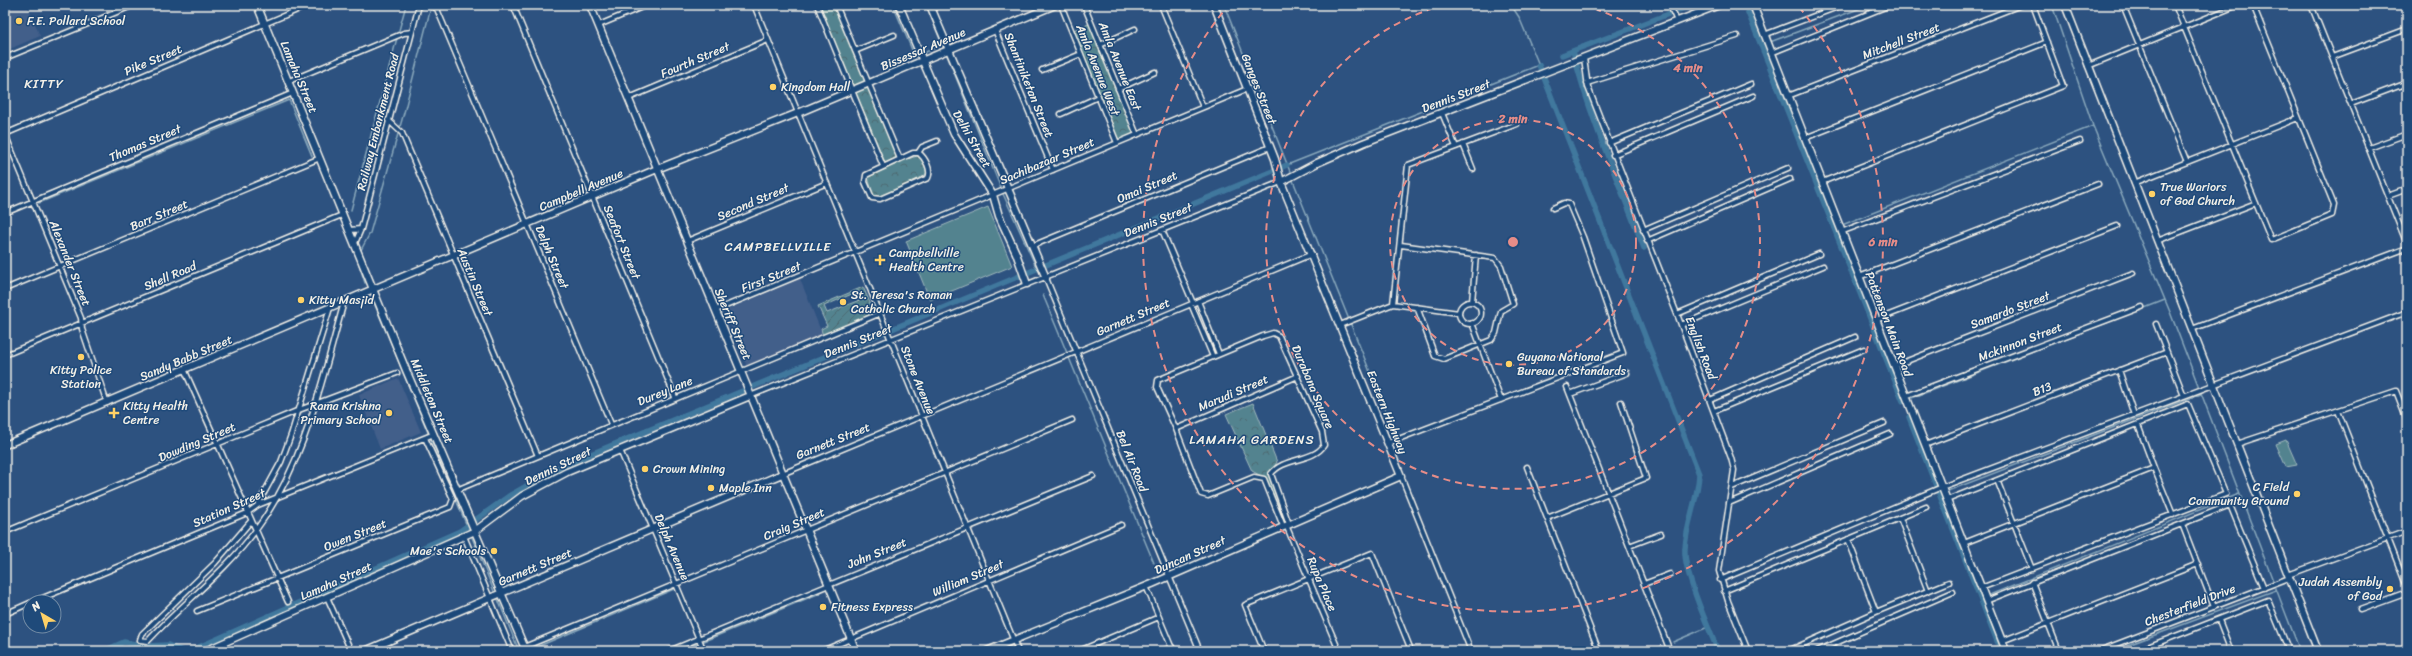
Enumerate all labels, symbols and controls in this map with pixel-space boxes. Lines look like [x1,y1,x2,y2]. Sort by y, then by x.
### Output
place label: F.E. Pollard School [27,10,126,32]
marker: F.E. Pollard School [14,16,24,26]
street label: Mitchell Street [1859,16,1943,66]
street label: Amla Avenue East [1092,17,1148,115]
street label: Amla Avenue West [1069,20,1127,120]
street label: Bissessar Avenue [877,21,969,77]
street label: Shantiniketan Street [998,29,1060,141]
street label: Fourth Street [657,35,734,84]
street label: Lamaha Street [274,37,324,117]
street label: Pike Street [121,38,185,82]
street label: Railway Embankment Road [350,50,406,193]
street label: Ganges Street [1235,50,1284,129]
text: 4 min [1672,57,1703,79]
district label: KITTY [24,72,64,95]
street label: Dennis Street [1418,72,1495,119]
place label: Kingdom Hall [781,76,851,98]
marker: Kingdom Hall [768,82,778,92]
street label: Delhi Street [946,106,998,172]
text: 2 min [1497,108,1528,130]
street label: Thomas Street [105,117,186,168]
street label: Sachibazaar Street [996,131,1098,191]
street label: Campbell Avenue [535,162,627,218]
street label: Omai Street [1113,164,1181,210]
street label: Second Street [713,176,794,227]
place label: True Wariors of God Church [2160,176,2235,212]
marker: True Wariors of God Church [2147,189,2157,199]
street label: Barr Street [126,193,192,237]
street label: Dennis Street [1120,196,1197,244]
street label: Seafort Street [597,201,647,284]
street label: Alexander Street [42,216,97,309]
street label: Delph Street [529,222,576,293]
text: 6 min [1868,231,1898,253]
district label: CAMPBELLVILLE [724,235,832,258]
centre of rings [1506,235,1520,249]
place label: Campbellville Health Centre [889,242,964,278]
street label: Austin Street [450,243,500,321]
street label: Shell Road [140,254,201,297]
marker: Campbellville Health Centre [874,254,886,266]
street label: First Street [738,255,805,299]
street label: Pattenson Main Road [1859,268,1919,380]
place label: St. Teresa's Roman Catholic Church [851,284,953,320]
street label: Samardo Street [1967,284,2054,335]
street label: Sheriff Street [708,285,758,363]
place label: Kitty Masjid [309,289,375,311]
street label: Garnett Street [1093,292,1173,342]
marker: Kitty Masjid [296,295,306,305]
marker: St. Teresa's Roman Catholic Church [838,297,848,307]
street label: English Road [1679,313,1723,384]
street label: Mckinnon Street [1975,316,2065,368]
street label: Dennis Street [820,317,897,365]
street label: Sandy Babb Street [136,328,236,388]
street label: Durabana Square [1285,341,1341,433]
street label: Stone Avenue [894,342,942,418]
place label: Guyana National Bureau of Standards [1517,346,1627,382]
marker: Kitty Police Station [76,352,86,362]
street label: Middleton Street [404,355,460,447]
place label: Kitty Police Station [50,359,112,395]
marker: Guyana National Bureau of Standards [1504,359,1514,369]
street label: Eastern Highway [1360,367,1414,458]
street label: Marudi Street [1194,368,1272,418]
street label: Durey Lane [634,370,696,412]
street label: B13 [2029,375,2055,403]
place label: Kitty Health Centre [123,395,188,431]
place label: Rama Krishna Primary School [301,395,382,431]
marker: Kitty Health Centre [108,407,120,419]
marker: Rama Krishna Primary School [384,408,394,418]
street label: Dowding Street [155,416,239,468]
street label: Garnett Street [792,416,874,466]
street label: Bel Air Road [1110,427,1155,496]
district label: LAMAHA GARDENS [1189,428,1315,451]
street label: Dennis Street [521,440,596,492]
place label: Crown Mining [653,458,725,480]
marker: Crown Mining [640,464,650,474]
place label: C Field Community Ground [2188,476,2290,512]
place label: Maple Inn [719,477,772,499]
street label: Station Street [189,482,270,534]
marker: Maple Inn [706,483,716,493]
marker: C Field Community Ground [2292,489,2302,499]
street label: Craig Street [760,501,828,547]
street label: Delph Avenue [648,510,696,584]
street label: Owen Street [320,512,390,558]
street label: Duncan Street [1151,529,1230,581]
street label: John Street [843,531,910,575]
place label: Mae's Schools [410,540,486,562]
street label: Garnett Street [495,542,575,592]
marker: Mae's Schools [489,546,499,556]
street label: William Street [929,553,1008,603]
street label: Rupa Place [1301,553,1343,615]
street label: Lamaha Street [296,555,376,607]
place label: Judah Assembly of God [2298,571,2383,607]
street label: Chesterfield Drive [2141,578,2239,632]
marker: Judah Assembly of God [2385,584,2395,594]
north arrow [22,594,62,634]
text: N [27,596,45,617]
place label: Fitness Express [831,596,913,618]
marker: Fitness Express [818,602,828,612]

